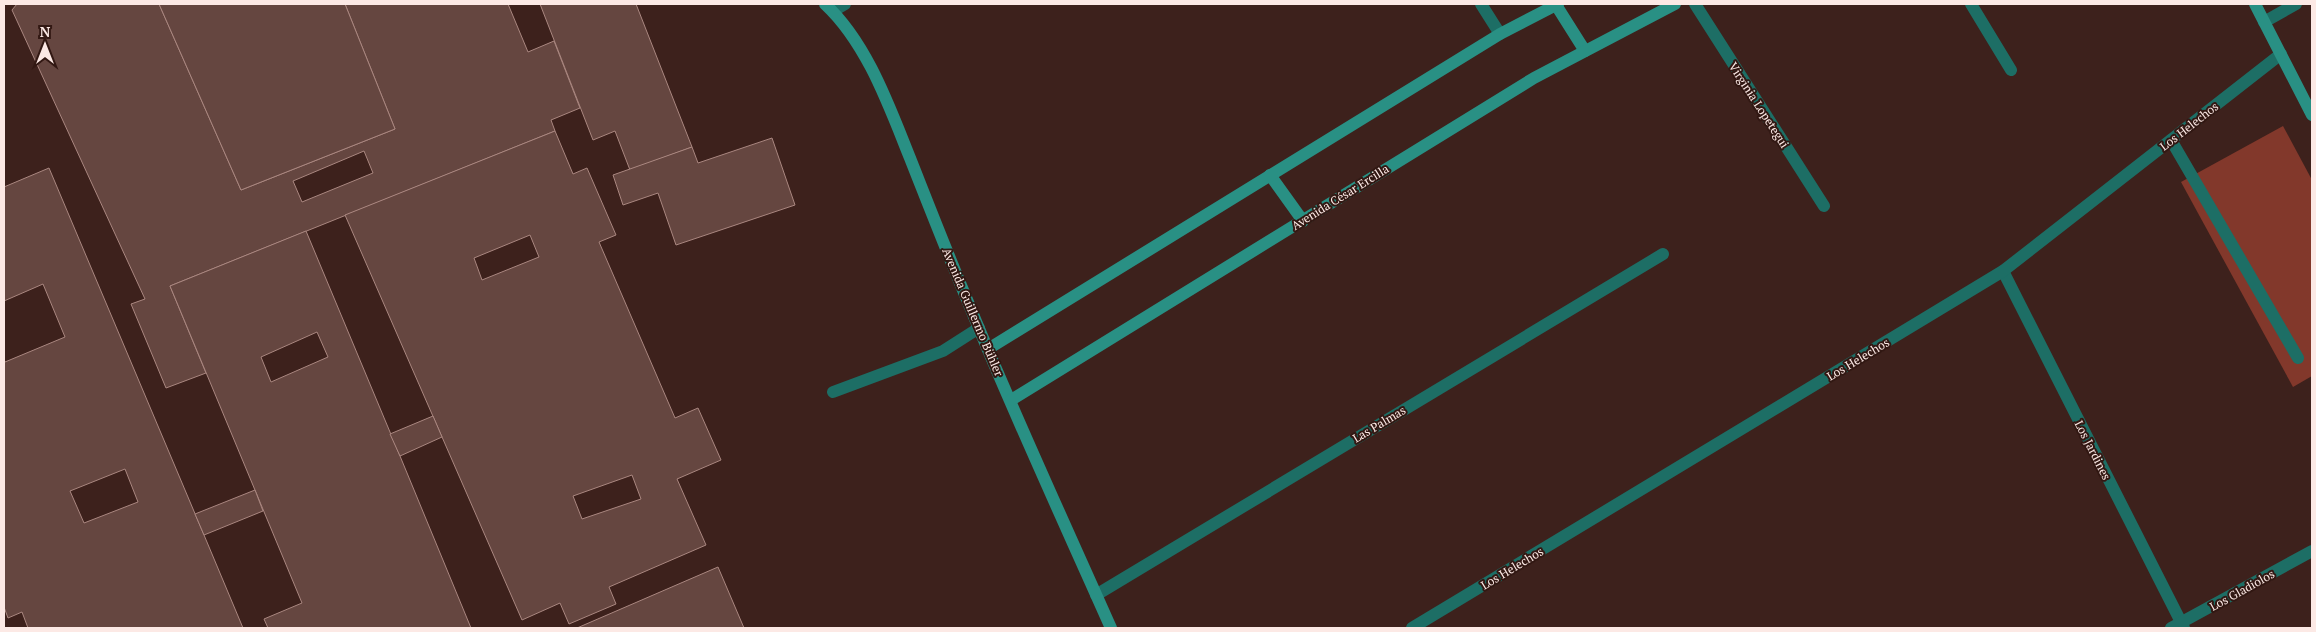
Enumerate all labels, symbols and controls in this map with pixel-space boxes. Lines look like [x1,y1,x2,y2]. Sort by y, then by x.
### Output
north arrow [20,20,70,70]
text: N [40,22,51,41]
street label: Virginia Lopetegui [1726,59,1793,151]
street label: Los Helechos [2157,98,2221,154]
street label: Avenida César Ercilla [1289,161,1391,233]
street label: Avenida Guillermo Bühler [939,246,1007,379]
street label: Los Helechos [1824,334,1892,384]
street label: Las Palmas [1350,402,1408,446]
street label: Los Jardines [2072,418,2114,482]
street label: Los Helechos [1478,543,1546,593]
street label: Los Gladiolos [2207,566,2277,614]

